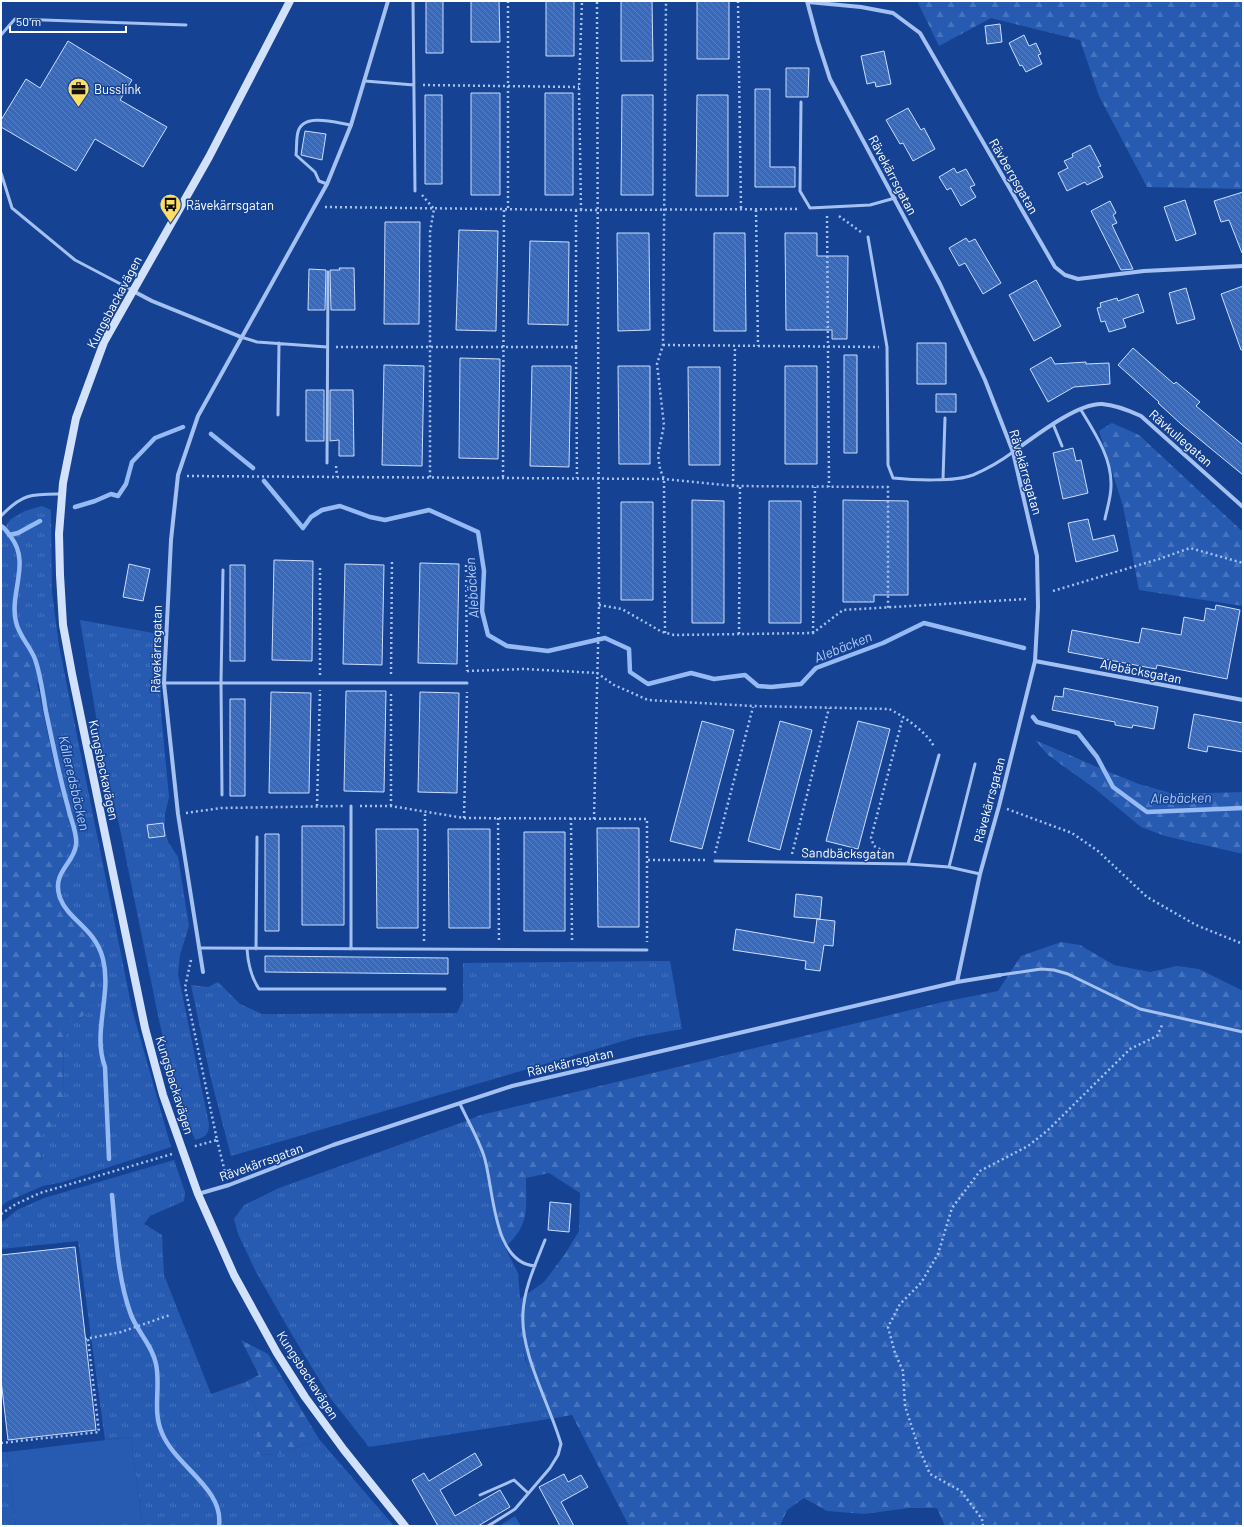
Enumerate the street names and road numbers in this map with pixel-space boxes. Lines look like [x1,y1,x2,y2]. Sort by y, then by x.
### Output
street label: Rävekärrsgatan [865,132,921,218]
street label: Rävbergsgatan [986,136,1042,216]
street label: Kungsbackavägen [83,253,145,351]
street label: Rävkullegatan [1146,406,1216,470]
street label: Rävekärrsgatan [1006,428,1046,516]
street label: Rävekärrsgatan [147,605,165,693]
street label: Alebäcksgatan [1099,655,1183,687]
street label: Kungsbackavägen [86,718,122,822]
street label: Rävekärrsgatan [970,755,1008,845]
street label: Sandbäcksgatan [801,844,895,862]
street label: Kungsbackavägen [152,1034,198,1136]
street label: Rävekärrsgatan [525,1044,615,1080]
street label: Rävekärrsgatan [217,1139,305,1185]
street label: Kungsbackavägen [273,1328,343,1422]

